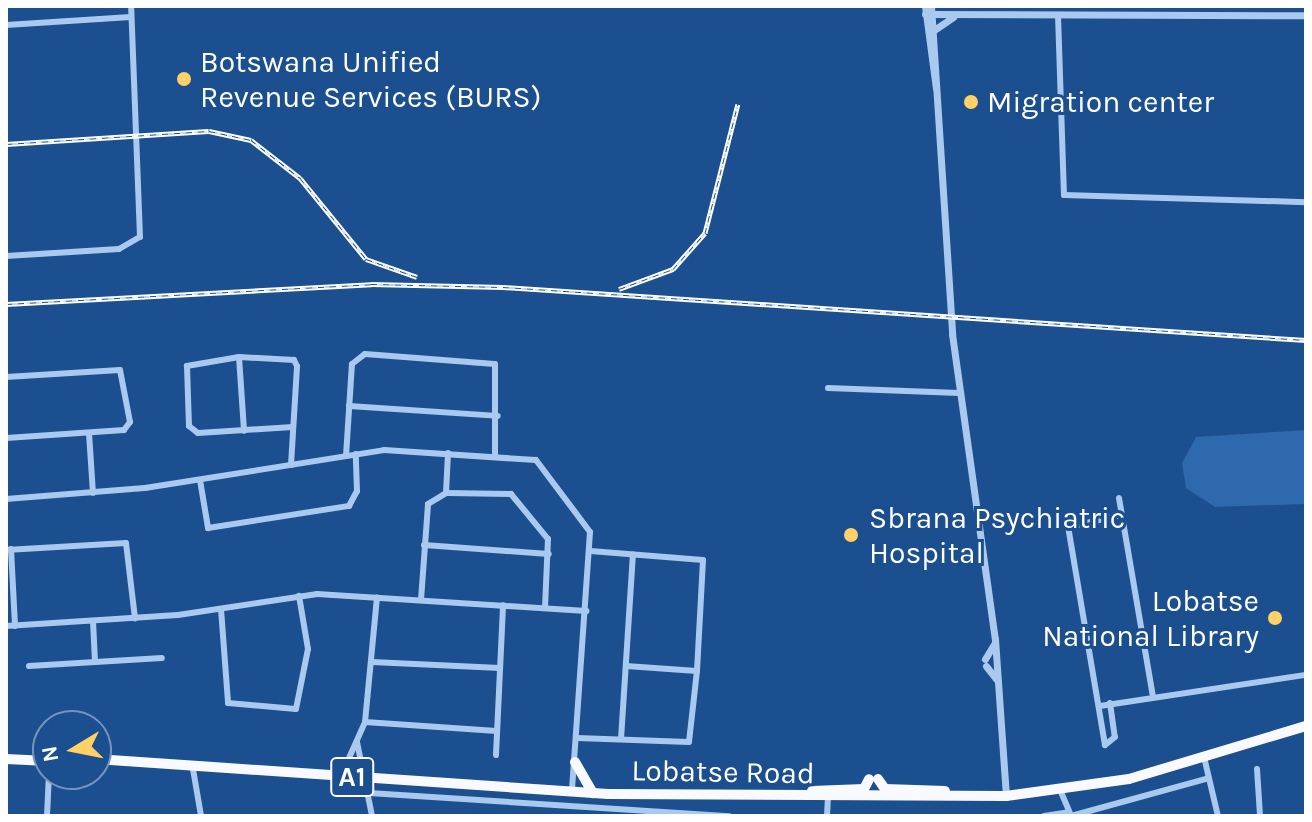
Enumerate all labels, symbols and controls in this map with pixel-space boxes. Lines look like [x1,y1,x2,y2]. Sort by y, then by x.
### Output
place label: Botswana Unified Revenue Services (BURS) [200,44,541,114]
marker: Botswana Unified Revenue Services (BURS) [175,70,193,88]
place label: Migration center [987,84,1214,120]
marker: Migration center [962,93,980,111]
place label: Sbrana Psychiatric Hospital [869,500,1125,570]
marker: Sbrana Psychiatric Hospital [840,524,862,546]
place label: Lobatse National Library [1042,583,1259,654]
marker: Lobatse National Library [1266,609,1284,627]
north arrow [32,710,112,790]
text: N [36,744,65,764]
street label: Lobatse Road [631,752,815,792]
road number: A1 [330,753,374,801]

